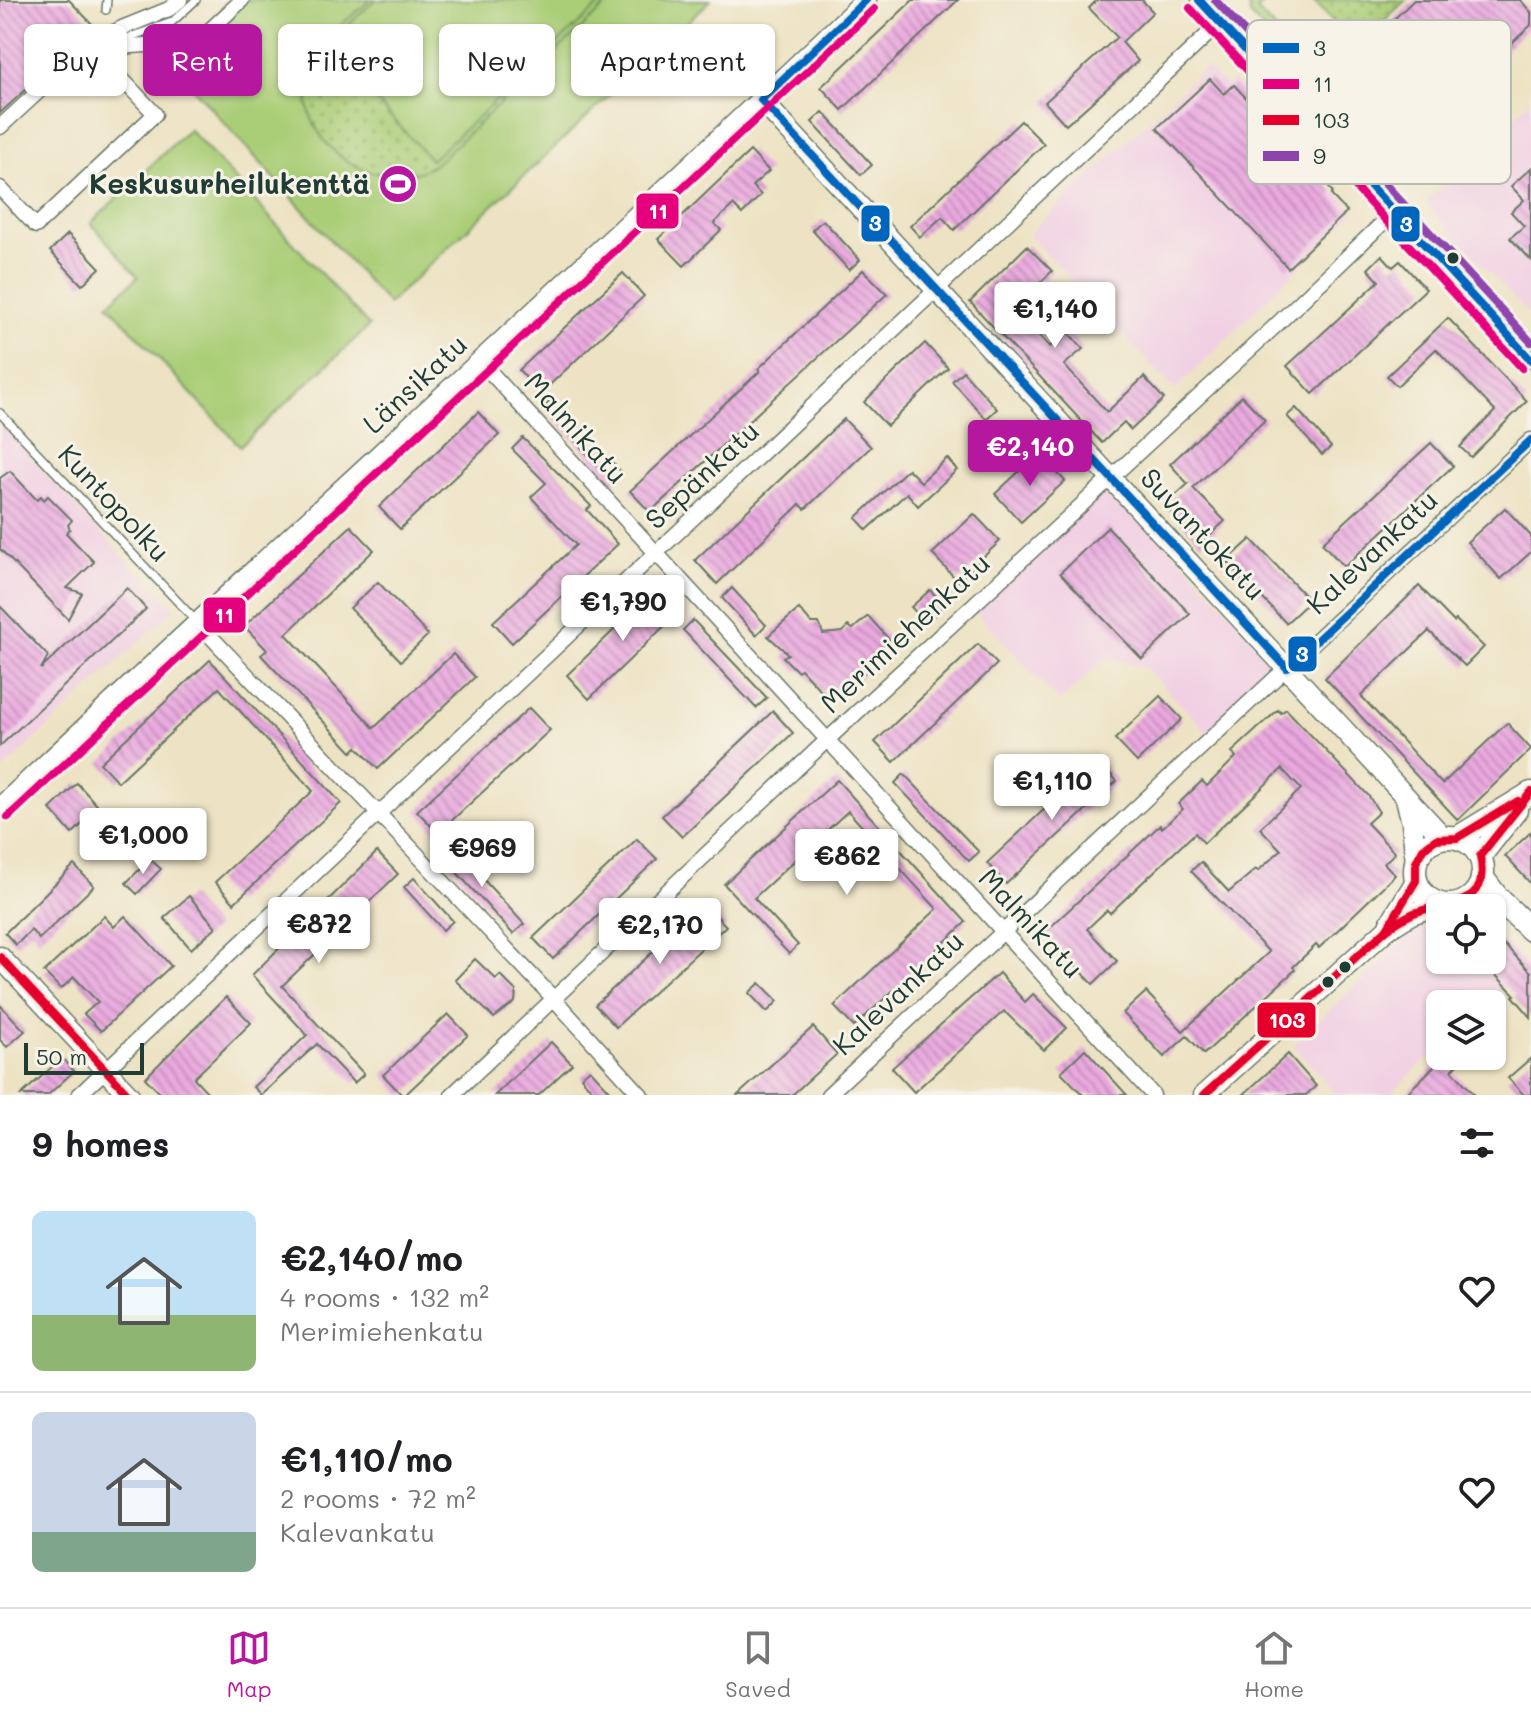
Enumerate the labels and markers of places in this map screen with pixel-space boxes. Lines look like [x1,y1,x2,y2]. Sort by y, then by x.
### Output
sports icon: Keskusurheilukenttä [377,163,419,205]
place label: Keskusurheilukenttä [89,165,370,201]
unlabelled marker [1445,250,1461,266]
pin: €1,140 [990,282,1120,350]
pin: €2,140 [965,420,1095,488]
pin: €1,790 [558,575,688,643]
pin: €1,110 [987,754,1117,822]
pin: €1,000 [78,808,208,876]
pin: €969 [435,821,529,889]
pin: €862 [800,829,894,897]
pin: €872 [272,897,366,965]
pin: €2,170 [595,898,725,966]
unlabelled marker [1337,959,1353,975]
unlabelled marker [1320,974,1336,990]

